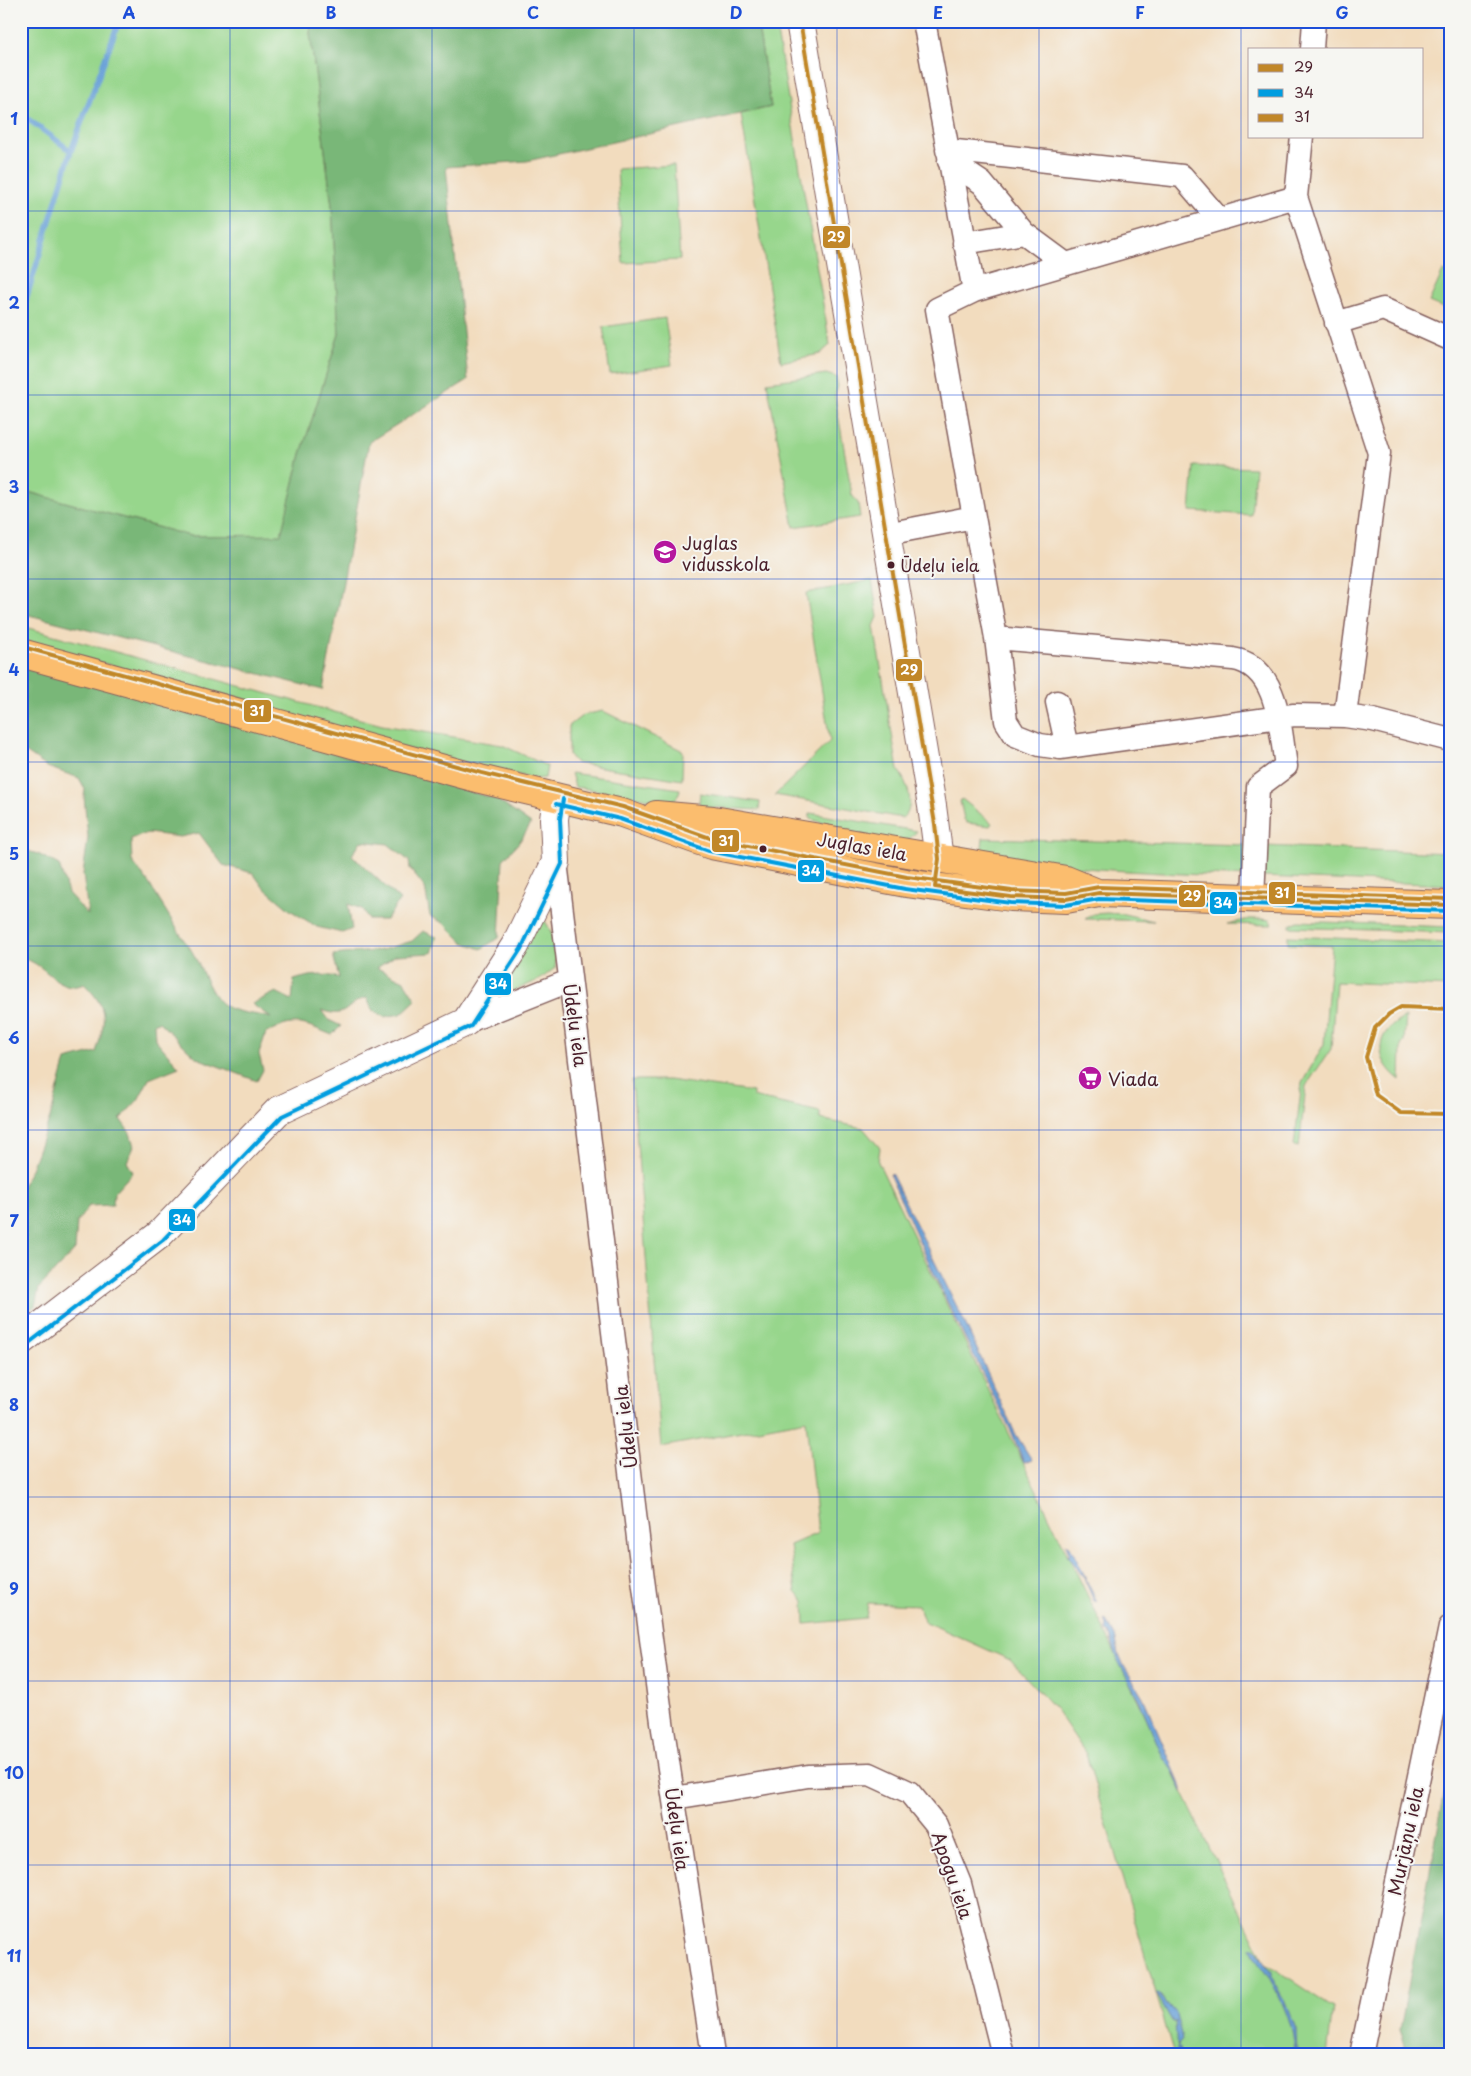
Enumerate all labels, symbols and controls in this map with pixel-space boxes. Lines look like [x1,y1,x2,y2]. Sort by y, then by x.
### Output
text: A [123,0,136,24]
text: B [326,0,337,24]
text: C [527,0,539,24]
text: D [730,0,742,24]
text: E [933,0,943,24]
text: F [1135,0,1145,24]
text: G [1335,0,1349,24]
legend [1248,48,1424,138]
text: 29 [1294,54,1313,77]
text: 34 [1294,80,1314,103]
text: 31 [1294,104,1310,127]
text: 1 [10,106,18,130]
line badge: 29 [822,225,851,249]
text: 29 [827,226,845,247]
text: 2 [8,290,20,314]
text: 3 [9,474,19,498]
place label: Juglas vidusskola [682,529,771,577]
school or university icon: Juglas vidusskola [652,539,678,565]
place label: Ūdeļu iela [900,552,980,578]
marker: Ūdeļu iela [886,560,896,570]
text: 4 [9,657,20,681]
line badge: 29 [895,658,923,682]
text: 29 [900,659,918,680]
line badge: 31 [243,699,272,723]
text: 31 [249,700,265,721]
street label: Juglas iela [815,825,910,867]
line badge: 31 [711,829,740,853]
text: 31 [718,830,734,851]
text: 5 [9,841,19,865]
unlabelled marker [758,844,768,854]
line badge: 34 [797,859,825,883]
text: 34 [802,860,821,881]
line badge: 31 [1268,881,1296,905]
text: 31 [1274,882,1290,903]
line badge: 29 [1178,884,1206,908]
text: 29 [1183,885,1201,906]
line badge: 34 [1209,891,1238,915]
text: 34 [1214,892,1233,913]
line badge: 34 [484,972,512,996]
text: 34 [489,973,508,994]
street label: Ūdeļu iela [557,981,595,1069]
text: 6 [8,1025,20,1049]
supermarket icon: Viada [1077,1065,1103,1091]
place label: Viada [1108,1065,1159,1092]
text: 7 [9,1208,19,1232]
line badge: 34 [168,1208,196,1232]
text: 34 [173,1209,192,1230]
street label: Ūdeļu iela [606,1383,644,1470]
text: 8 [9,1392,19,1416]
text: 9 [9,1576,19,1600]
text: 10 [4,1760,24,1784]
street label: Murjāņu iela [1380,1783,1430,1898]
street label: Ūdeļu iela [659,1785,697,1873]
street label: Apogu iela [925,1828,981,1923]
text: 11 [7,1943,21,1967]

